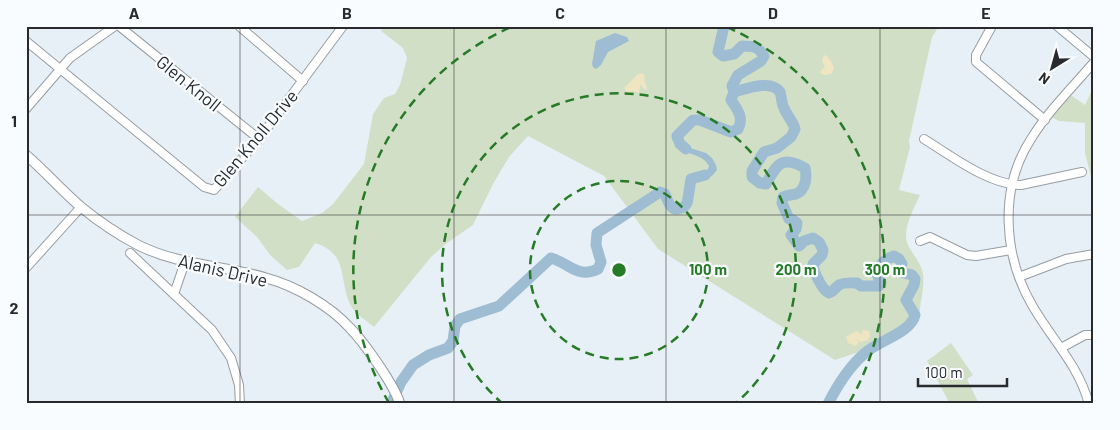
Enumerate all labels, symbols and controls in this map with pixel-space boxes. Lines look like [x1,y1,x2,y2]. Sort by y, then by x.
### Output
text: A [129,3,140,22]
text: B [342,3,352,22]
text: C [555,3,565,22]
text: D [768,3,778,22]
text: E [981,3,991,22]
north arrow [1028,42,1078,92]
street label: Glen Knoll [152,50,226,116]
text: N [1035,69,1053,88]
street label: Glen Knoll Drive [208,85,302,191]
text: 1 [11,111,17,130]
street label: Alanis Drive [176,249,270,291]
text: 100 m [689,260,727,278]
text: 200 m [775,260,817,278]
text: 300 m [865,260,905,278]
centre of rings [610,261,628,279]
text: 2 [10,298,19,317]
scale bar [918,355,1006,387]
text: 100 m [925,363,963,381]

